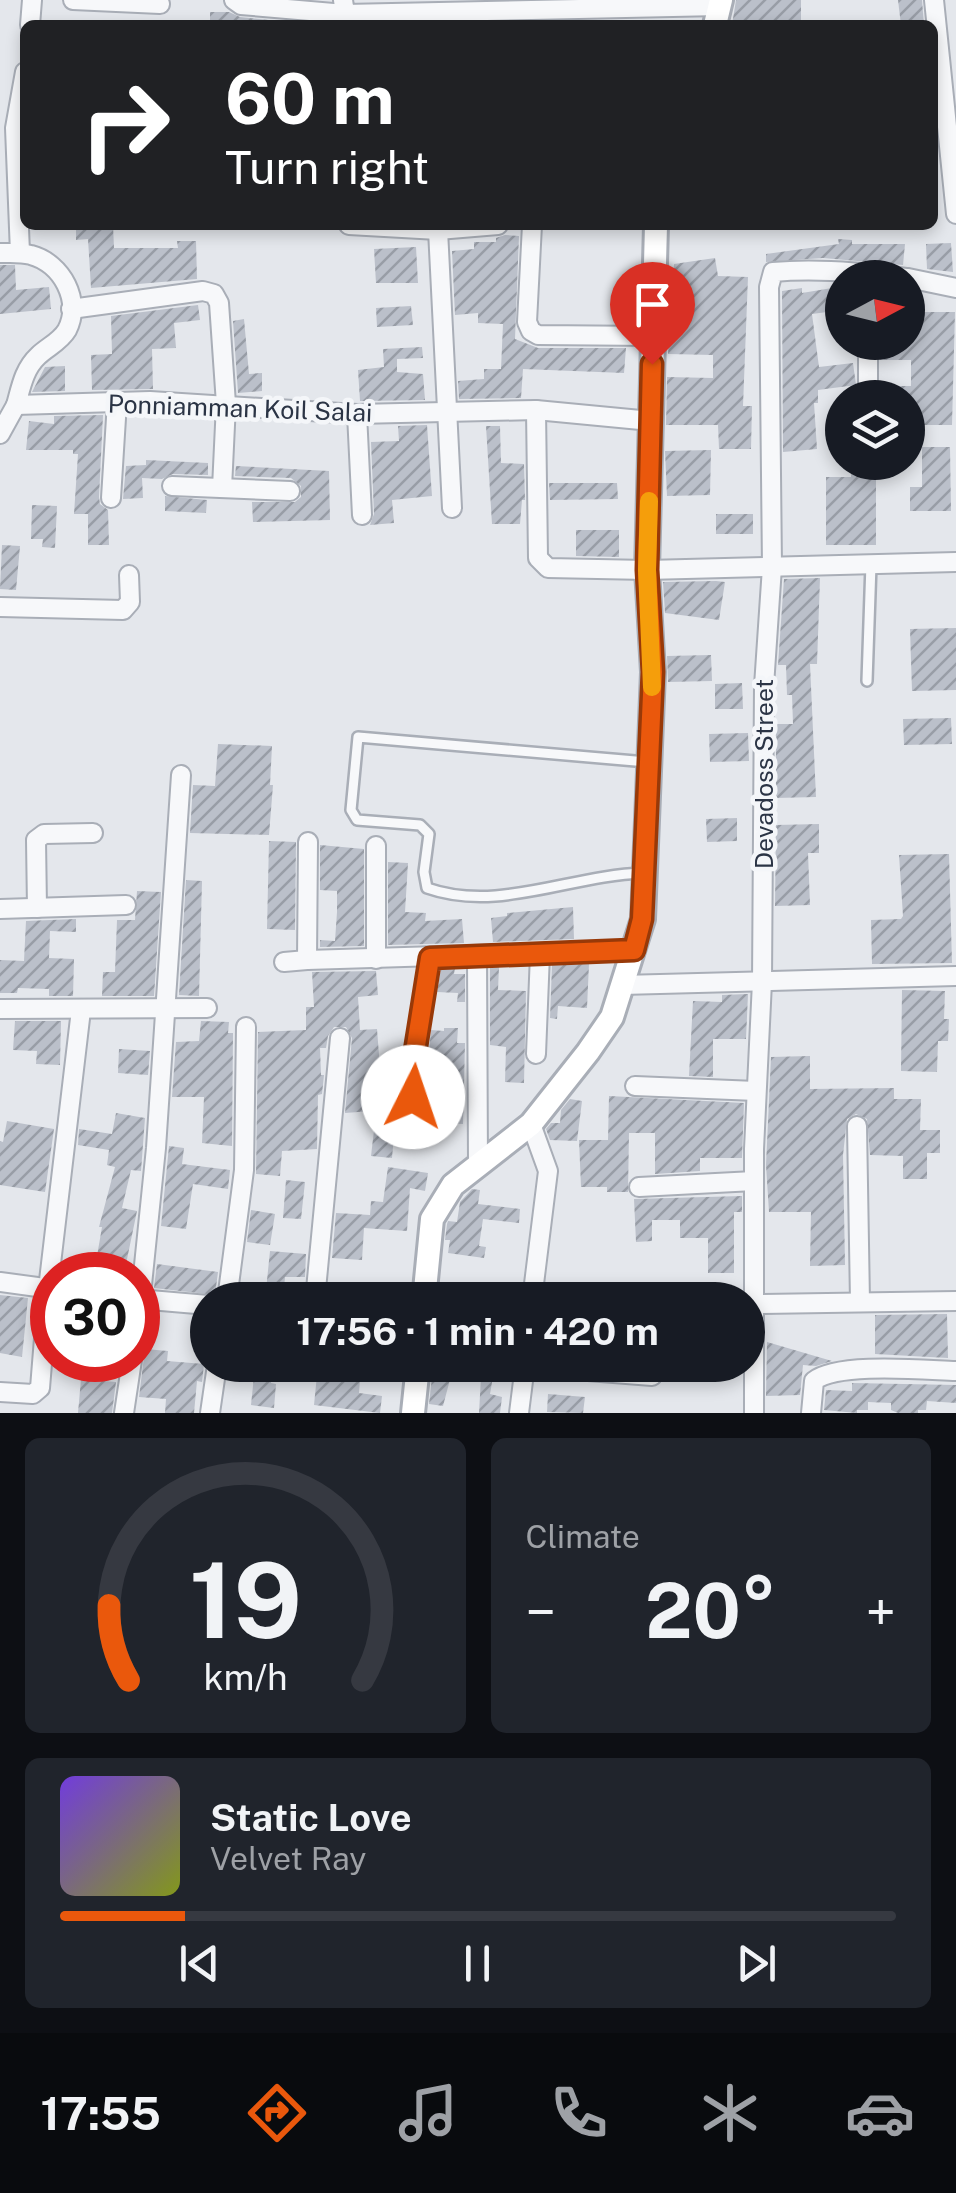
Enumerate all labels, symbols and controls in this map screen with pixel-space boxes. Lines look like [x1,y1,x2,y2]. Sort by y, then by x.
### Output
text: 60 m [225,57,395,140]
icon: right [60,60,190,190]
text: Turn right [225,141,429,194]
north arrow [825,260,925,360]
map controls [825,260,925,480]
pin [610,262,695,365]
icon: arrive [625,277,680,332]
button: layers [825,380,925,480]
street label: Ponniamman Koil Salai [107,388,373,428]
street label: Devadoss Street [749,679,779,869]
position arrow [361,1045,465,1149]
speed limit sign: 30 [30,1252,160,1382]
text: 17:56 · 1 min · 420 m [296,1309,659,1354]
text: Climate [526,1518,640,1555]
text: 19 [189,1539,302,1661]
text: 20° [645,1567,777,1655]
text: − [526,1580,556,1644]
text: + [865,1580,896,1644]
text: km/h [203,1656,287,1698]
text: Static Love [210,1795,412,1840]
text: Velvet Ray [210,1840,366,1877]
icon: previous [172,1936,227,1991]
icon: pause [450,1936,505,1991]
icon: next [729,1936,784,1991]
icon: directions [242,2078,312,2148]
icon: music [393,2078,463,2148]
icon: phone [544,2078,614,2148]
icon: climate [695,2078,765,2148]
icon: car [845,2078,915,2148]
text: 17:55 [40,2087,161,2140]

